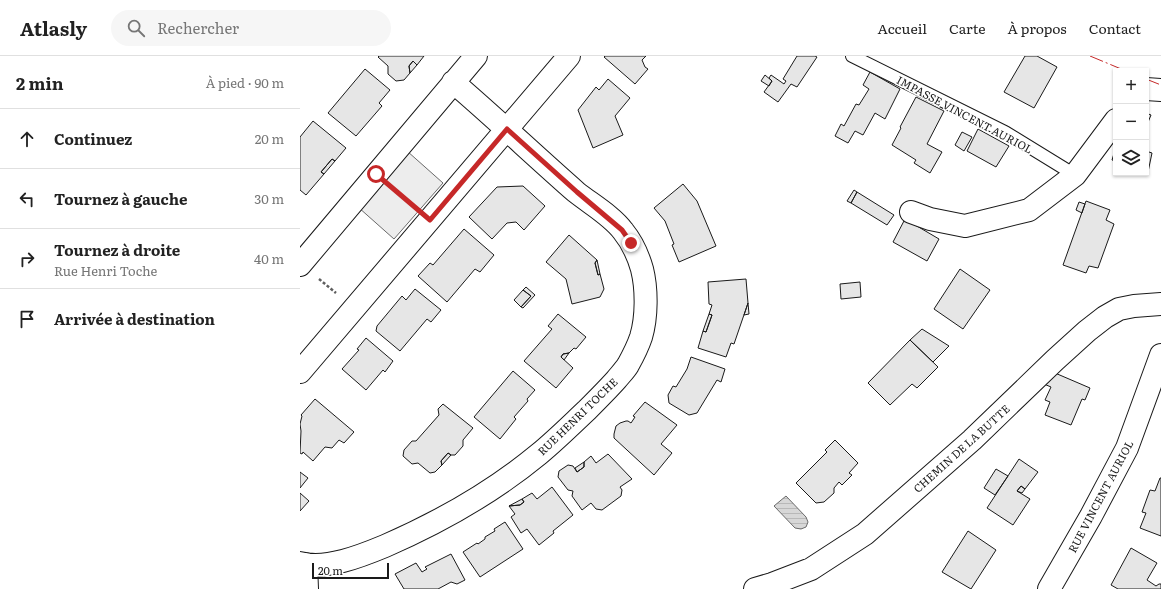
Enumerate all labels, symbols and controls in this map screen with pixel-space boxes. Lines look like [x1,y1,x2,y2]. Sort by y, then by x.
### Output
search box [111,10,391,46]
text: Atlasly [20,14,87,42]
text: Rechercher [157,16,239,39]
icon: search [125,17,147,39]
text: Accueil [877,18,927,38]
text: Carte [949,18,986,38]
text: À propos [1008,18,1067,38]
text: Contact [1089,18,1141,38]
map controls [1113,68,1149,176]
button: + [1113,68,1149,104]
text: 2 min [16,70,64,95]
street label: IMPASSE VINCENT AURIOL [894,71,1036,157]
text: À pied · 90 m [206,73,284,92]
button: − [1113,104,1149,140]
text: Continuez [54,127,132,150]
icon: ahead [16,128,38,150]
text: 20 m [255,129,284,148]
button: layers [1113,140,1149,176]
route start [367,165,385,183]
text: Tournez à gauche [54,187,187,210]
icon: left [16,188,38,210]
text: 30 m [254,189,284,208]
route end [622,234,640,252]
text: Tournez à droite [54,238,180,261]
icon: right [16,248,38,270]
text: 40 m [254,249,284,268]
text: Rue Henri Toche [54,261,157,280]
text: Arrivée à destination [54,307,215,330]
icon: arrive [16,308,38,330]
street label: RUE HENRI TOCHE [533,373,621,459]
street label: CHEMIN DE LA BUTTE [909,400,1013,496]
street label: RUE VINCENT AURIOL [1063,437,1137,555]
scale bar [312,561,389,580]
text: 20 m [318,562,343,578]

